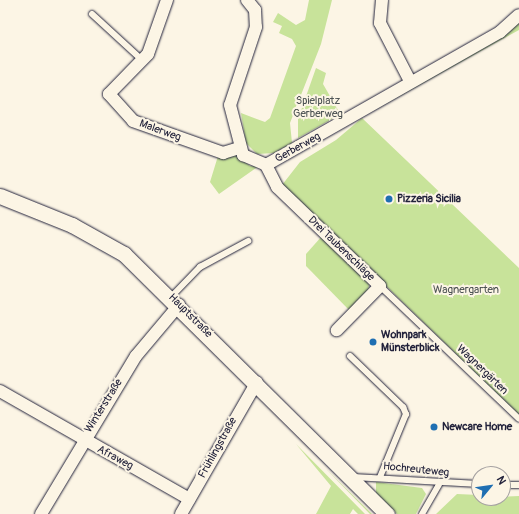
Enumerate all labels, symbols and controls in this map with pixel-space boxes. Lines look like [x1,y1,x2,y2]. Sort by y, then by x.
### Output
park label: Spielplatz Gerberweg [293,95,343,121]
street label: Malerweg [137,117,183,145]
street label: Gerberweg [273,130,323,166]
place label: Pizzeria Sicilia [397,192,461,206]
marker: Pizzeria Sicilia [384,194,394,204]
street label: Drei Taubenschläge [305,214,377,284]
park label: Wagnergarten [433,283,499,297]
street label: Hauptstraße [165,291,215,341]
place label: Wohnpark Münsterblick [381,329,439,355]
marker: Wohnpark Münsterblick [368,337,378,347]
street label: Wagnergärten [454,342,510,398]
street label: Winterstraße [82,377,126,435]
street label: Frühlingstraße [196,415,240,481]
place label: Newcare Home [442,420,512,434]
marker: Newcare Home [429,422,439,432]
street label: Afraweg [95,443,135,473]
street label: Hochreuteweg [382,460,450,480]
north arrow [471,466,511,506]
text: N [494,474,509,487]

